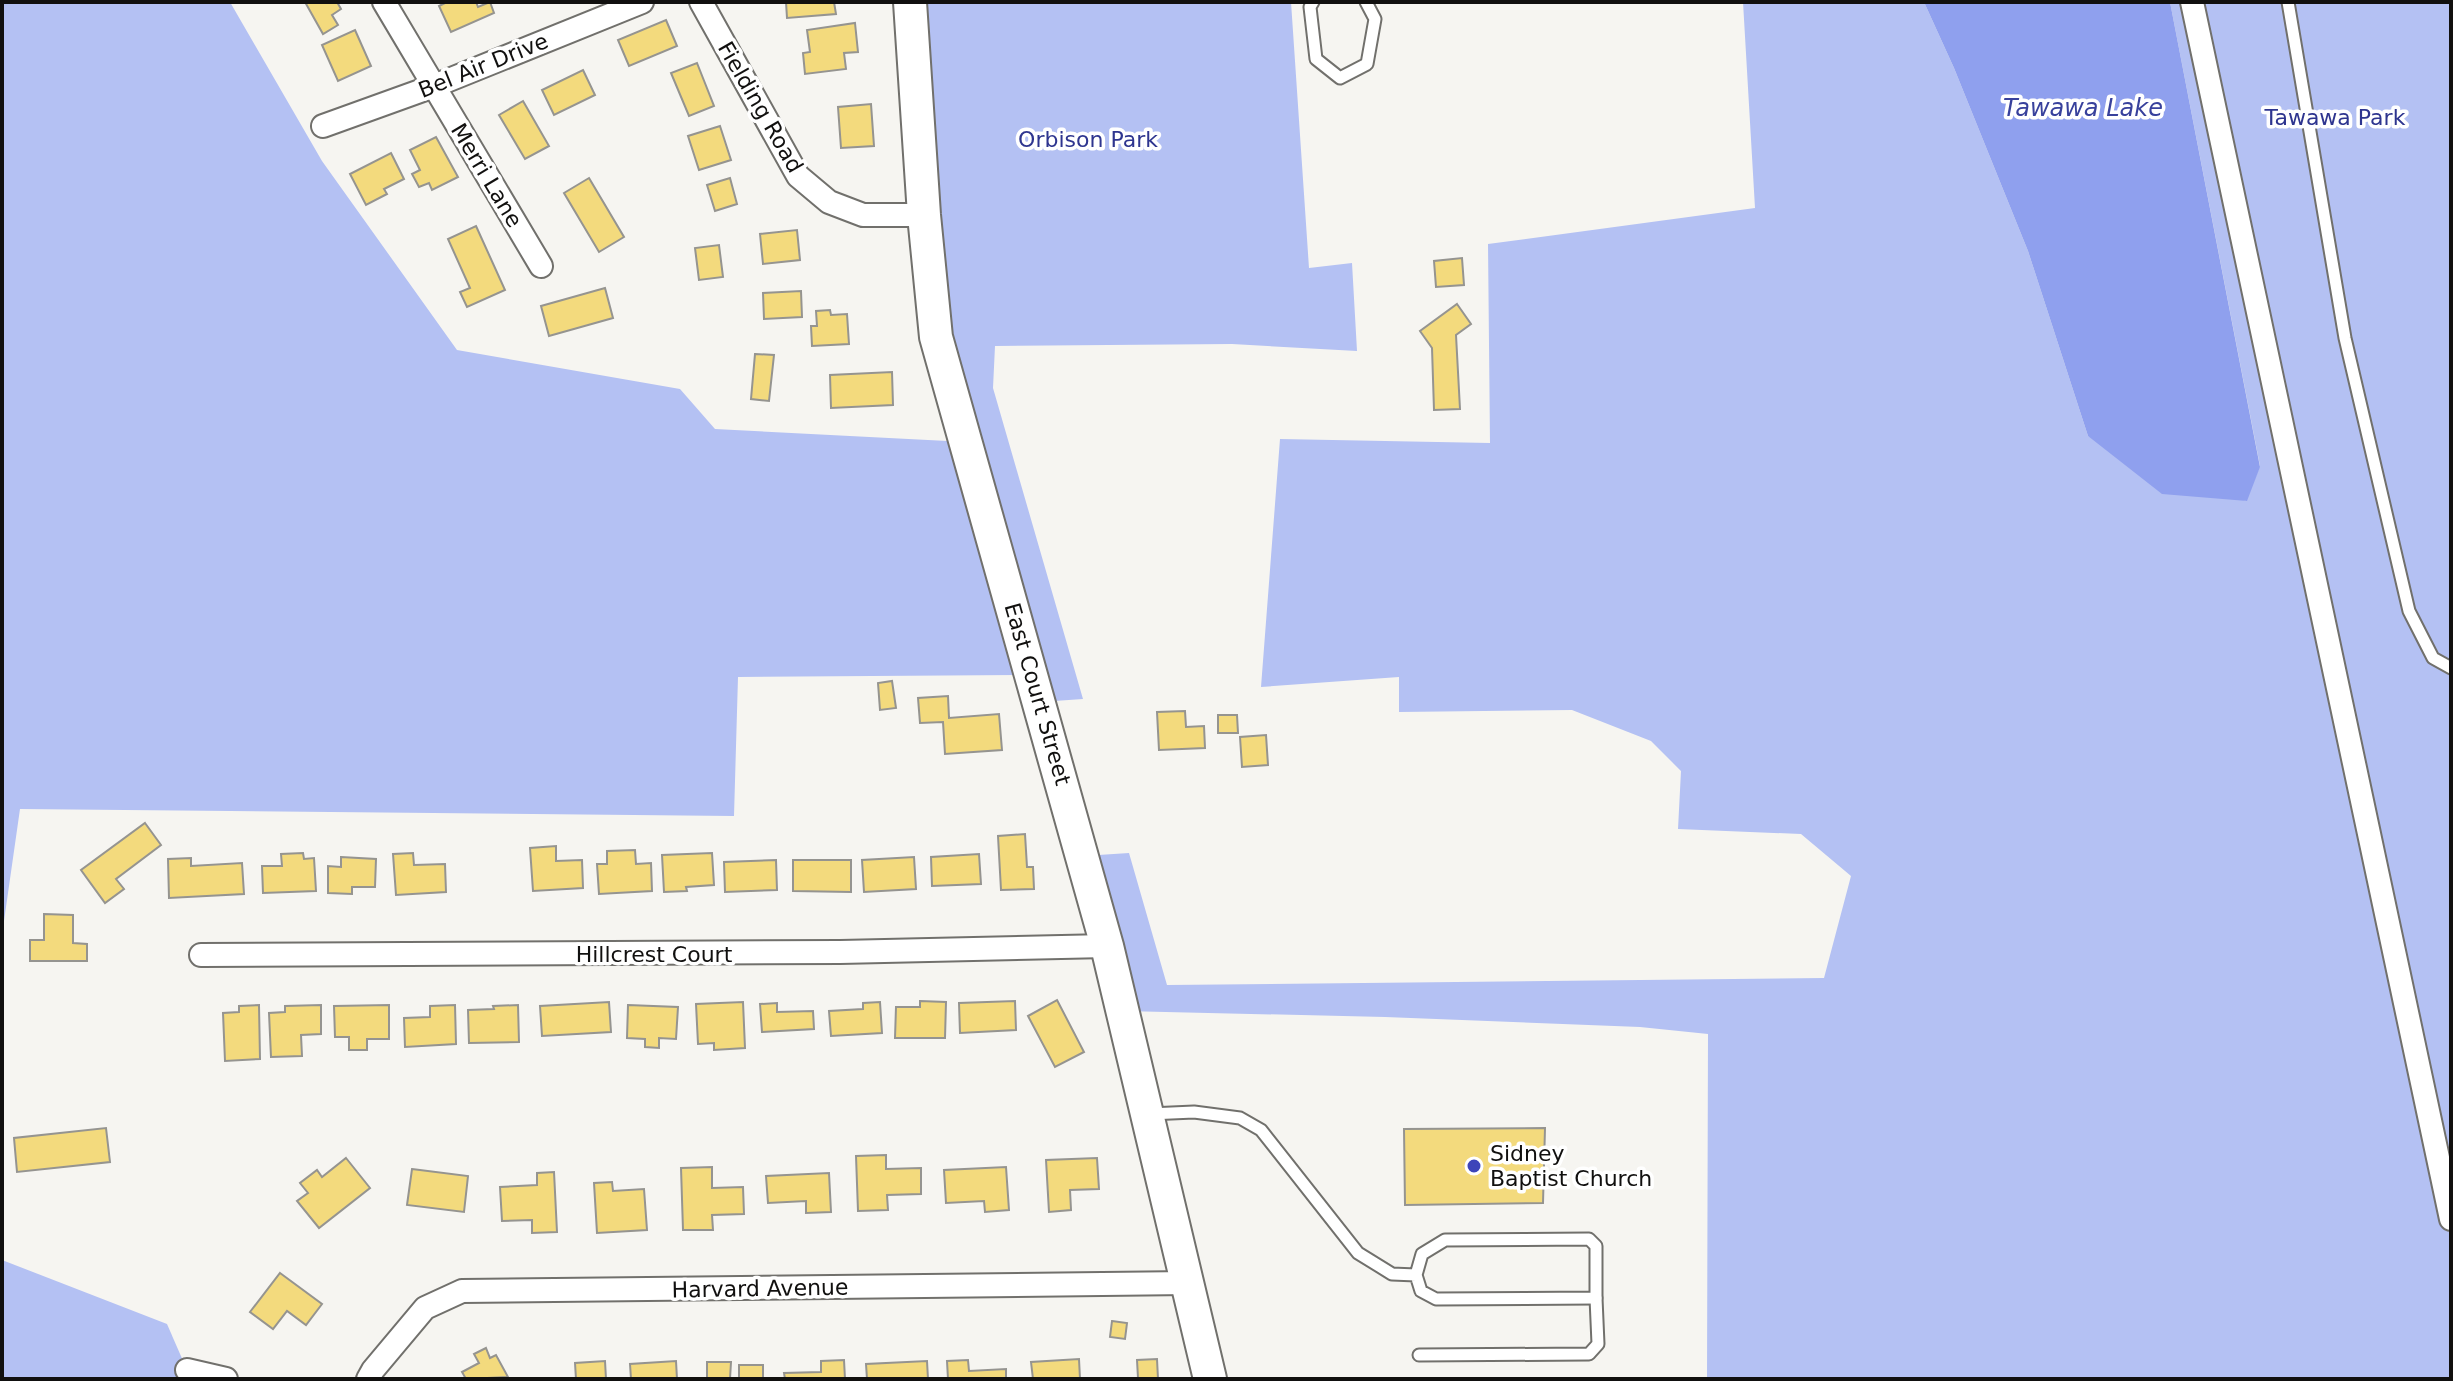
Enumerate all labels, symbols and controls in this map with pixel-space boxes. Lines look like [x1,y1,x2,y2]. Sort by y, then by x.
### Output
street label: Bel Air Drive [415,28,552,103]
street label: Fielding Road [713,37,808,177]
water label: Tawawa Lake [2003,94,2163,122]
park label: Tawawa Park [2264,105,2406,130]
street label: Merri Lane [446,119,527,232]
park label: Orbison Park [1018,127,1158,152]
street label: East Court Street [999,600,1076,789]
street label: Hillcrest Court [576,942,733,967]
place label: Sidney Baptist Church [1490,1141,1652,1191]
marker: Sidney Baptist Church [1465,1157,1483,1175]
street label: Harvard Avenue [671,1274,849,1303]

